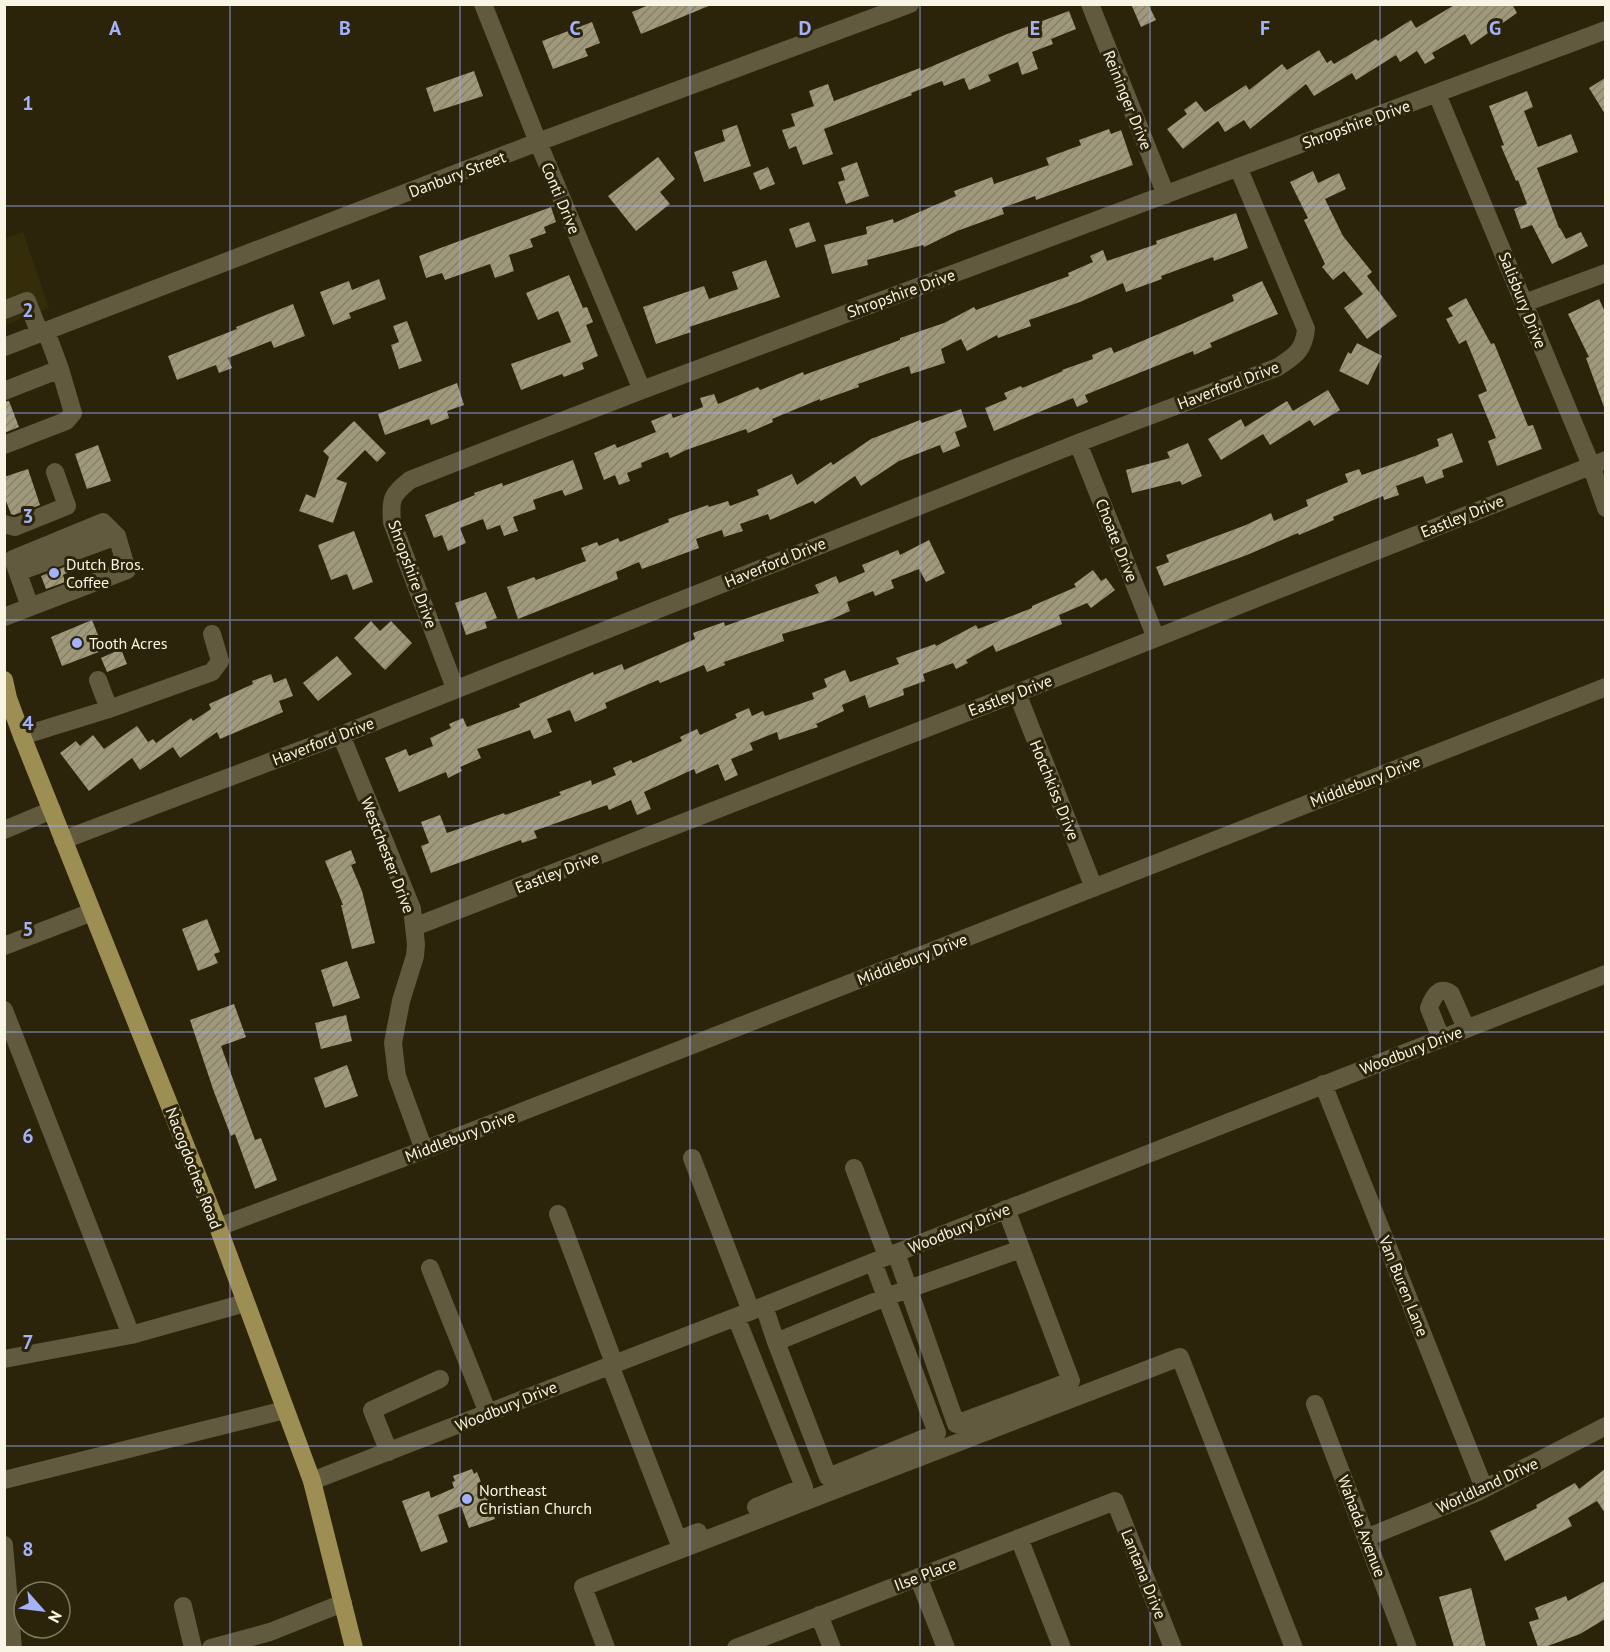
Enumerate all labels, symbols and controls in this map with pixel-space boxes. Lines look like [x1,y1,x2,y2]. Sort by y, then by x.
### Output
text: A [109,15,122,41]
text: B [339,15,351,41]
text: C [569,15,581,41]
text: D [799,15,812,41]
text: E [1030,15,1040,41]
text: F [1260,15,1270,41]
text: G [1489,15,1501,41]
street label: Reininger Drive [1099,47,1157,153]
text: 1 [22,90,34,116]
street label: Shropshire Drive [1299,95,1413,153]
street label: Danbury Street [406,146,509,202]
street label: Conti Drive [537,159,585,237]
street label: Salisbury Drive [1495,249,1551,351]
street label: Shropshire Drive [844,264,958,322]
text: 2 [22,297,34,323]
street label: Haverford Drive [1174,356,1282,414]
street label: Eastley Drive [1417,490,1507,542]
street label: Choate Drive [1091,496,1143,584]
text: 3 [22,503,34,529]
street label: Shropshire Drive [384,517,442,631]
street label: Haverford Drive [721,533,829,591]
place label: Dutch Bros. Coffee [66,554,144,592]
marker: Dutch Bros. Coffee [47,566,61,580]
place label: Tooth Acres [89,633,168,653]
marker: Tooth Acres [70,636,84,650]
street label: Eastley Drive [965,670,1055,720]
text: 4 [22,710,34,736]
street label: Haverford Drive [269,712,377,770]
street label: Hotchkiss Drive [1026,737,1084,843]
street label: Middlebury Drive [1307,751,1423,811]
street label: Westchester Drive [357,794,419,916]
street label: Eastley Drive [512,847,602,897]
text: 5 [22,916,34,942]
street label: Middlebury Drive [854,929,970,989]
street label: Woodbury Drive [1357,1021,1465,1079]
street label: Nacogdoches Road [162,1104,226,1232]
street label: Middlebury Drive [402,1106,518,1166]
text: 6 [22,1123,34,1149]
street label: Woodbury Drive [905,1198,1013,1258]
street label: Van Buren Lane [1374,1232,1433,1339]
text: 7 [22,1329,34,1355]
street label: Woodbury Drive [452,1376,560,1436]
street label: Worldland Drive [1433,1453,1541,1517]
street label: Wahada Avenue [1333,1472,1391,1580]
place label: Northeast Christian Church [479,1480,592,1518]
marker: Northeast Christian Church [460,1492,474,1506]
street label: Lantana Drive [1117,1526,1171,1622]
text: 8 [22,1536,34,1562]
street label: Ilse Place [891,1553,959,1595]
north arrow [12,1580,72,1640]
text: N [44,1608,67,1626]

